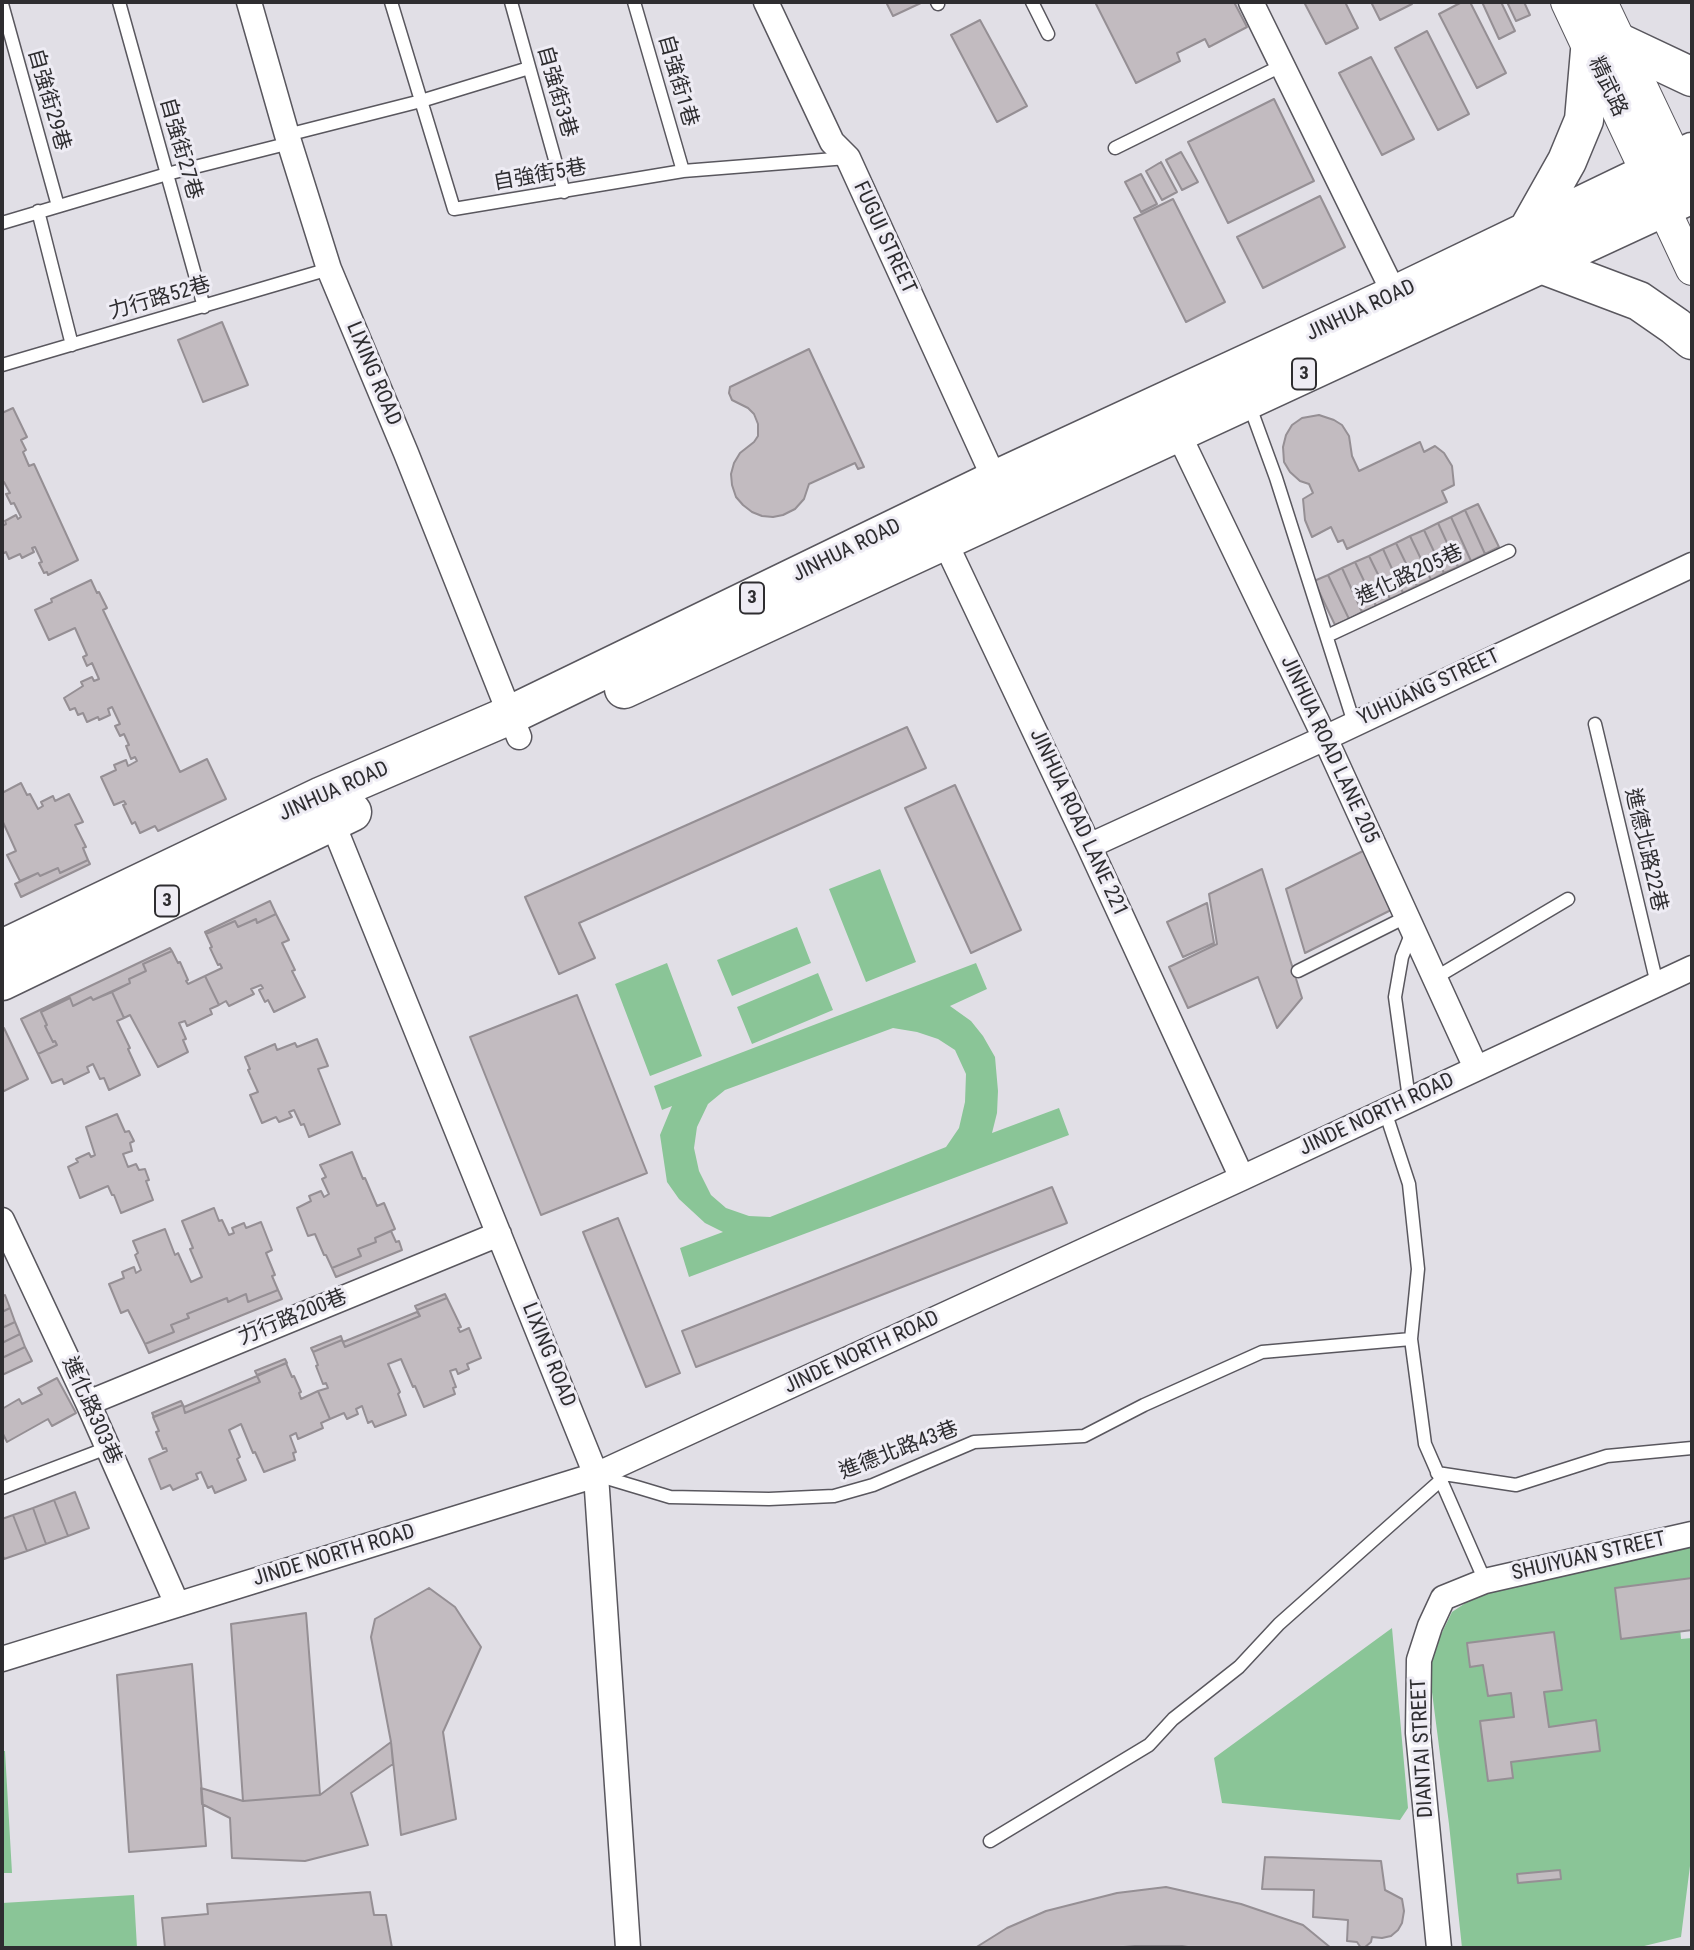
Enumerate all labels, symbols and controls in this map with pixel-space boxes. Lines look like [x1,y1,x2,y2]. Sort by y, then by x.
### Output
street label: 自強街1巷 [652,32,702,130]
street label: 自強街3巷 [531,43,581,141]
street label: 自強街29巷 [21,46,75,154]
street label: 精武路 [1582,53,1632,121]
street label: 自強街27巷 [153,95,207,203]
street label: 自強街5巷 [491,155,589,197]
street label: FUGUI STREET [847,178,921,298]
street label: 力行路52巷 [106,272,214,326]
street label: JINHUA ROAD [1302,275,1420,347]
street label: LIXING ROAD [340,318,406,430]
road number: 3 [1292,358,1316,390]
street label: JINHUA ROAD [789,514,905,588]
street label: 進化路205巷 [1353,540,1467,612]
road number: 3 [740,582,764,614]
street label: YUHUANG STREET [1354,644,1504,732]
street label: JINHUA ROAD LANE 205 [1274,652,1384,848]
street label: JINHUA ROAD LANE 221 [1023,725,1133,921]
street label: JINHUA ROAD [275,757,393,827]
street label: 進德北路22巷 [1619,786,1671,914]
road number: 3 [155,886,179,917]
street label: JINDE NORTH ROAD [1296,1068,1458,1162]
street label: 力行路200巷 [235,1285,351,1351]
street label: LIXING ROAD [516,1299,580,1411]
street label: JINDE NORTH ROAD [781,1306,943,1400]
street label: 進化路303巷 [56,1353,126,1469]
street label: 進德北路43巷 [836,1417,962,1485]
street label: JINDE NORTH ROAD [250,1519,418,1593]
street label: SHUIYUAN STREET [1510,1527,1668,1587]
street label: DIANTAI STREET [1407,1678,1439,1818]

